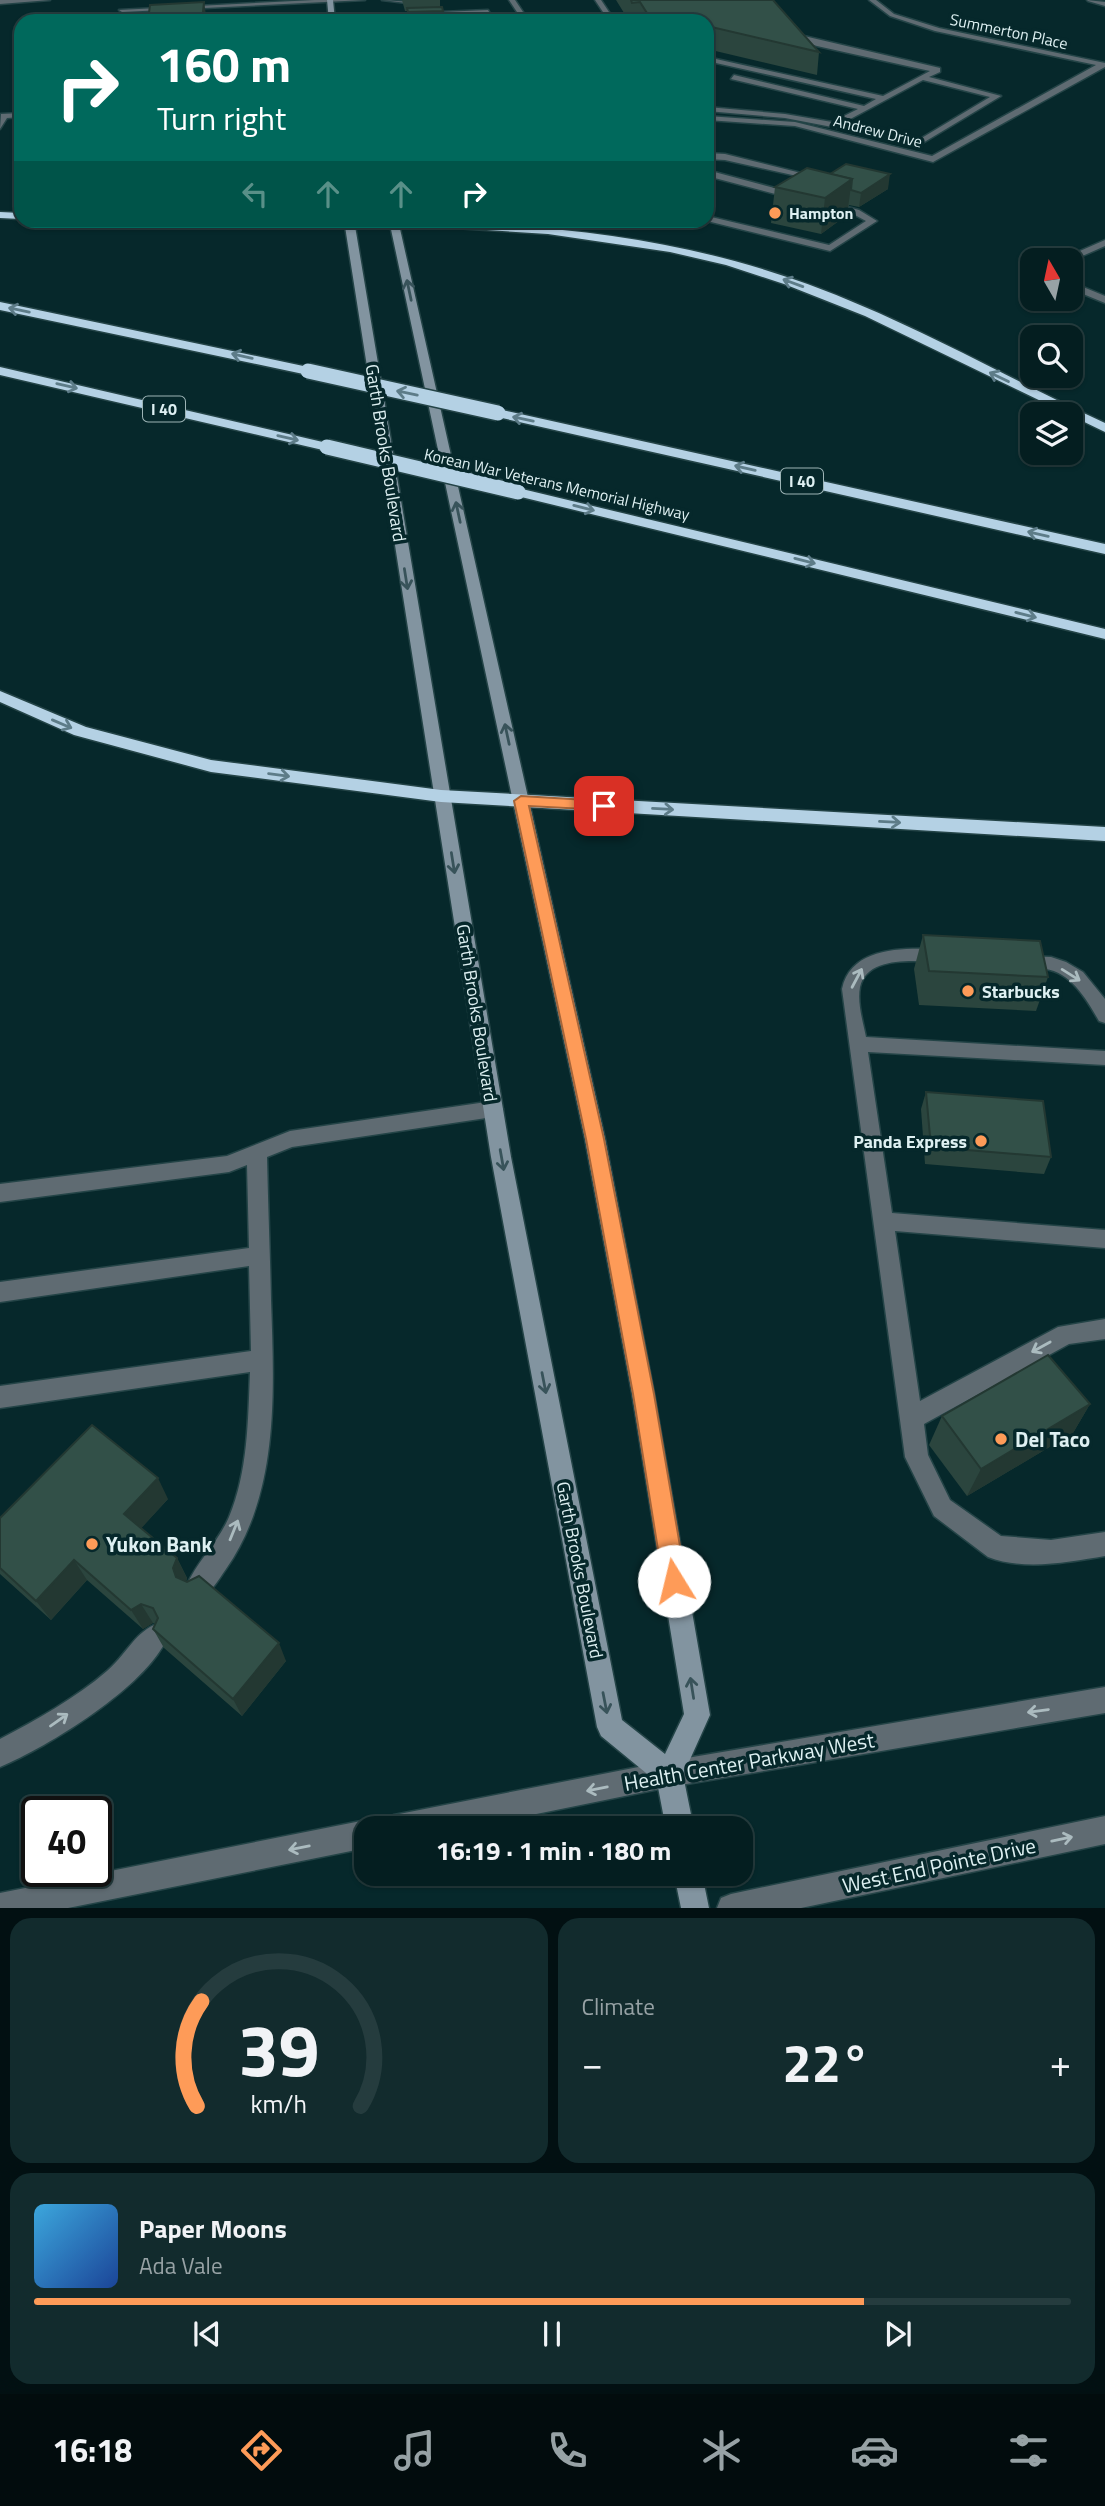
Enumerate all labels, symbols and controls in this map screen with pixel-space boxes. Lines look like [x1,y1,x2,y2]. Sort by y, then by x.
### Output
street label: Summerton Place [948,7,1070,55]
text: 160 m [157,26,291,101]
icon: right [42,42,133,133]
text: Turn right [157,94,286,142]
street label: Andrew Drive [831,108,925,154]
icon: left [236,175,274,213]
icon: ahead [309,175,347,213]
icon: ahead [382,175,420,213]
icon: right [455,175,493,213]
place label: Hampton [789,201,853,225]
marker: Hampton [767,205,783,221]
north arrow [1020,248,1083,312]
map controls [1020,248,1083,465]
one-way arrow [782,275,804,288]
one-way arrow [401,279,415,302]
one-way arrow [8,302,31,316]
button: search [1020,325,1083,388]
one-way arrow [231,349,254,363]
street label: Garth Brooks Boulevard [359,362,413,544]
one-way arrow [989,370,1010,384]
one-way arrow [55,380,78,393]
one-way arrow [396,386,419,400]
road number: I 40 [143,396,185,422]
button: layers [1020,402,1083,465]
one-way arrow [512,411,535,425]
one-way arrow [276,432,299,445]
street label: Korean War Veterans Memorial Highway [422,442,692,526]
one-way arrow [734,460,757,474]
road number: I 40 [781,468,823,494]
one-way arrow [450,501,464,524]
one-way arrow [572,502,595,515]
one-way arrow [1028,527,1050,540]
one-way arrow [793,555,816,568]
one-way arrow [400,567,413,590]
one-way arrow [1015,609,1037,622]
one-way arrow [51,718,72,731]
one-way arrow [499,723,513,746]
one-way arrow [267,768,290,781]
pin [574,776,634,836]
icon: arrive [585,787,623,825]
one-way arrow [651,803,673,816]
one-way arrow [878,816,901,829]
one-way arrow [447,851,460,874]
street label: Garth Brooks Boulevard [450,922,504,1104]
one-way arrow [850,969,864,989]
one-way arrow [1061,969,1081,983]
place label: Starbucks [982,978,1060,1005]
marker: Starbucks [960,983,976,999]
place label: Panda Express [853,1128,967,1155]
marker: Panda Express [973,1133,989,1149]
one-way arrow [496,1148,509,1171]
one-way arrow [1031,1340,1051,1354]
one-way arrow [538,1371,552,1394]
place label: Del Taco [1015,1423,1090,1455]
marker: Del Taco [993,1431,1009,1447]
street label: Garth Brooks Boulevard [550,1479,610,1661]
one-way arrow [229,1519,242,1541]
place label: Yukon Bank [106,1528,212,1560]
marker: Yukon Bank [84,1536,100,1552]
position arrow [637,1544,711,1618]
one-way arrow [685,1677,698,1700]
one-way arrow [599,1691,613,1714]
one-way arrow [1027,1705,1050,1718]
one-way arrow [49,1713,68,1727]
street label: Health Center Parkway West [621,1723,877,1799]
one-way arrow [586,1782,609,1796]
speed limit sign: 40 [21,1796,112,1887]
street label: West End Pointe Drive [839,1829,1039,1901]
text: 16:19 · 1 min · 180 m [436,1831,671,1870]
one-way arrow [1050,1832,1073,1846]
one-way arrow [288,1841,311,1855]
text: Climate [582,1989,655,2024]
text: 39 [238,1995,320,2105]
text: 22° [783,2023,870,2102]
text: − [582,2034,603,2092]
text: + [1050,2034,1071,2092]
text: km/h [250,2085,307,2123]
text: Paper Moons [139,2209,287,2248]
text: Ada Vale [139,2248,223,2283]
icon: previous [188,2315,226,2353]
icon: pause [533,2315,571,2353]
icon: next [879,2315,917,2353]
text: 16:18 [52,2426,132,2474]
icon: directions [237,2426,286,2475]
icon: music [390,2426,439,2475]
icon: phone [543,2426,592,2475]
icon: climate [697,2426,746,2475]
icon: car [850,2426,899,2475]
icon: filters [1004,2426,1053,2475]

